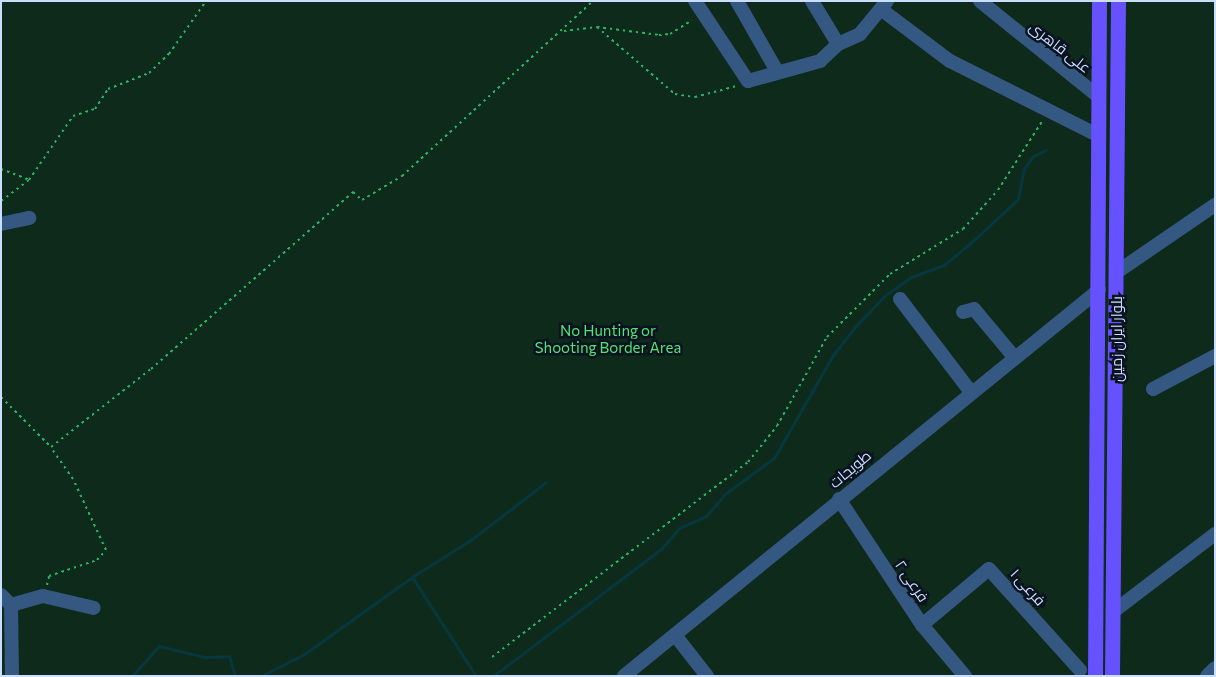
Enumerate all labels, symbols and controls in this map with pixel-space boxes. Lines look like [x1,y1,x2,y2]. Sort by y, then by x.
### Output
street label: علی قاهری [1026,17,1094,77]
street label: بلوار ایران زمین [1108,296,1126,382]
park label: No Hunting or Shooting Border Area [535,321,681,356]
street label: طویجات [825,446,875,492]
street label: فرعی ۲ [892,557,932,605]
street label: فرعی ۱ [1007,565,1049,609]

